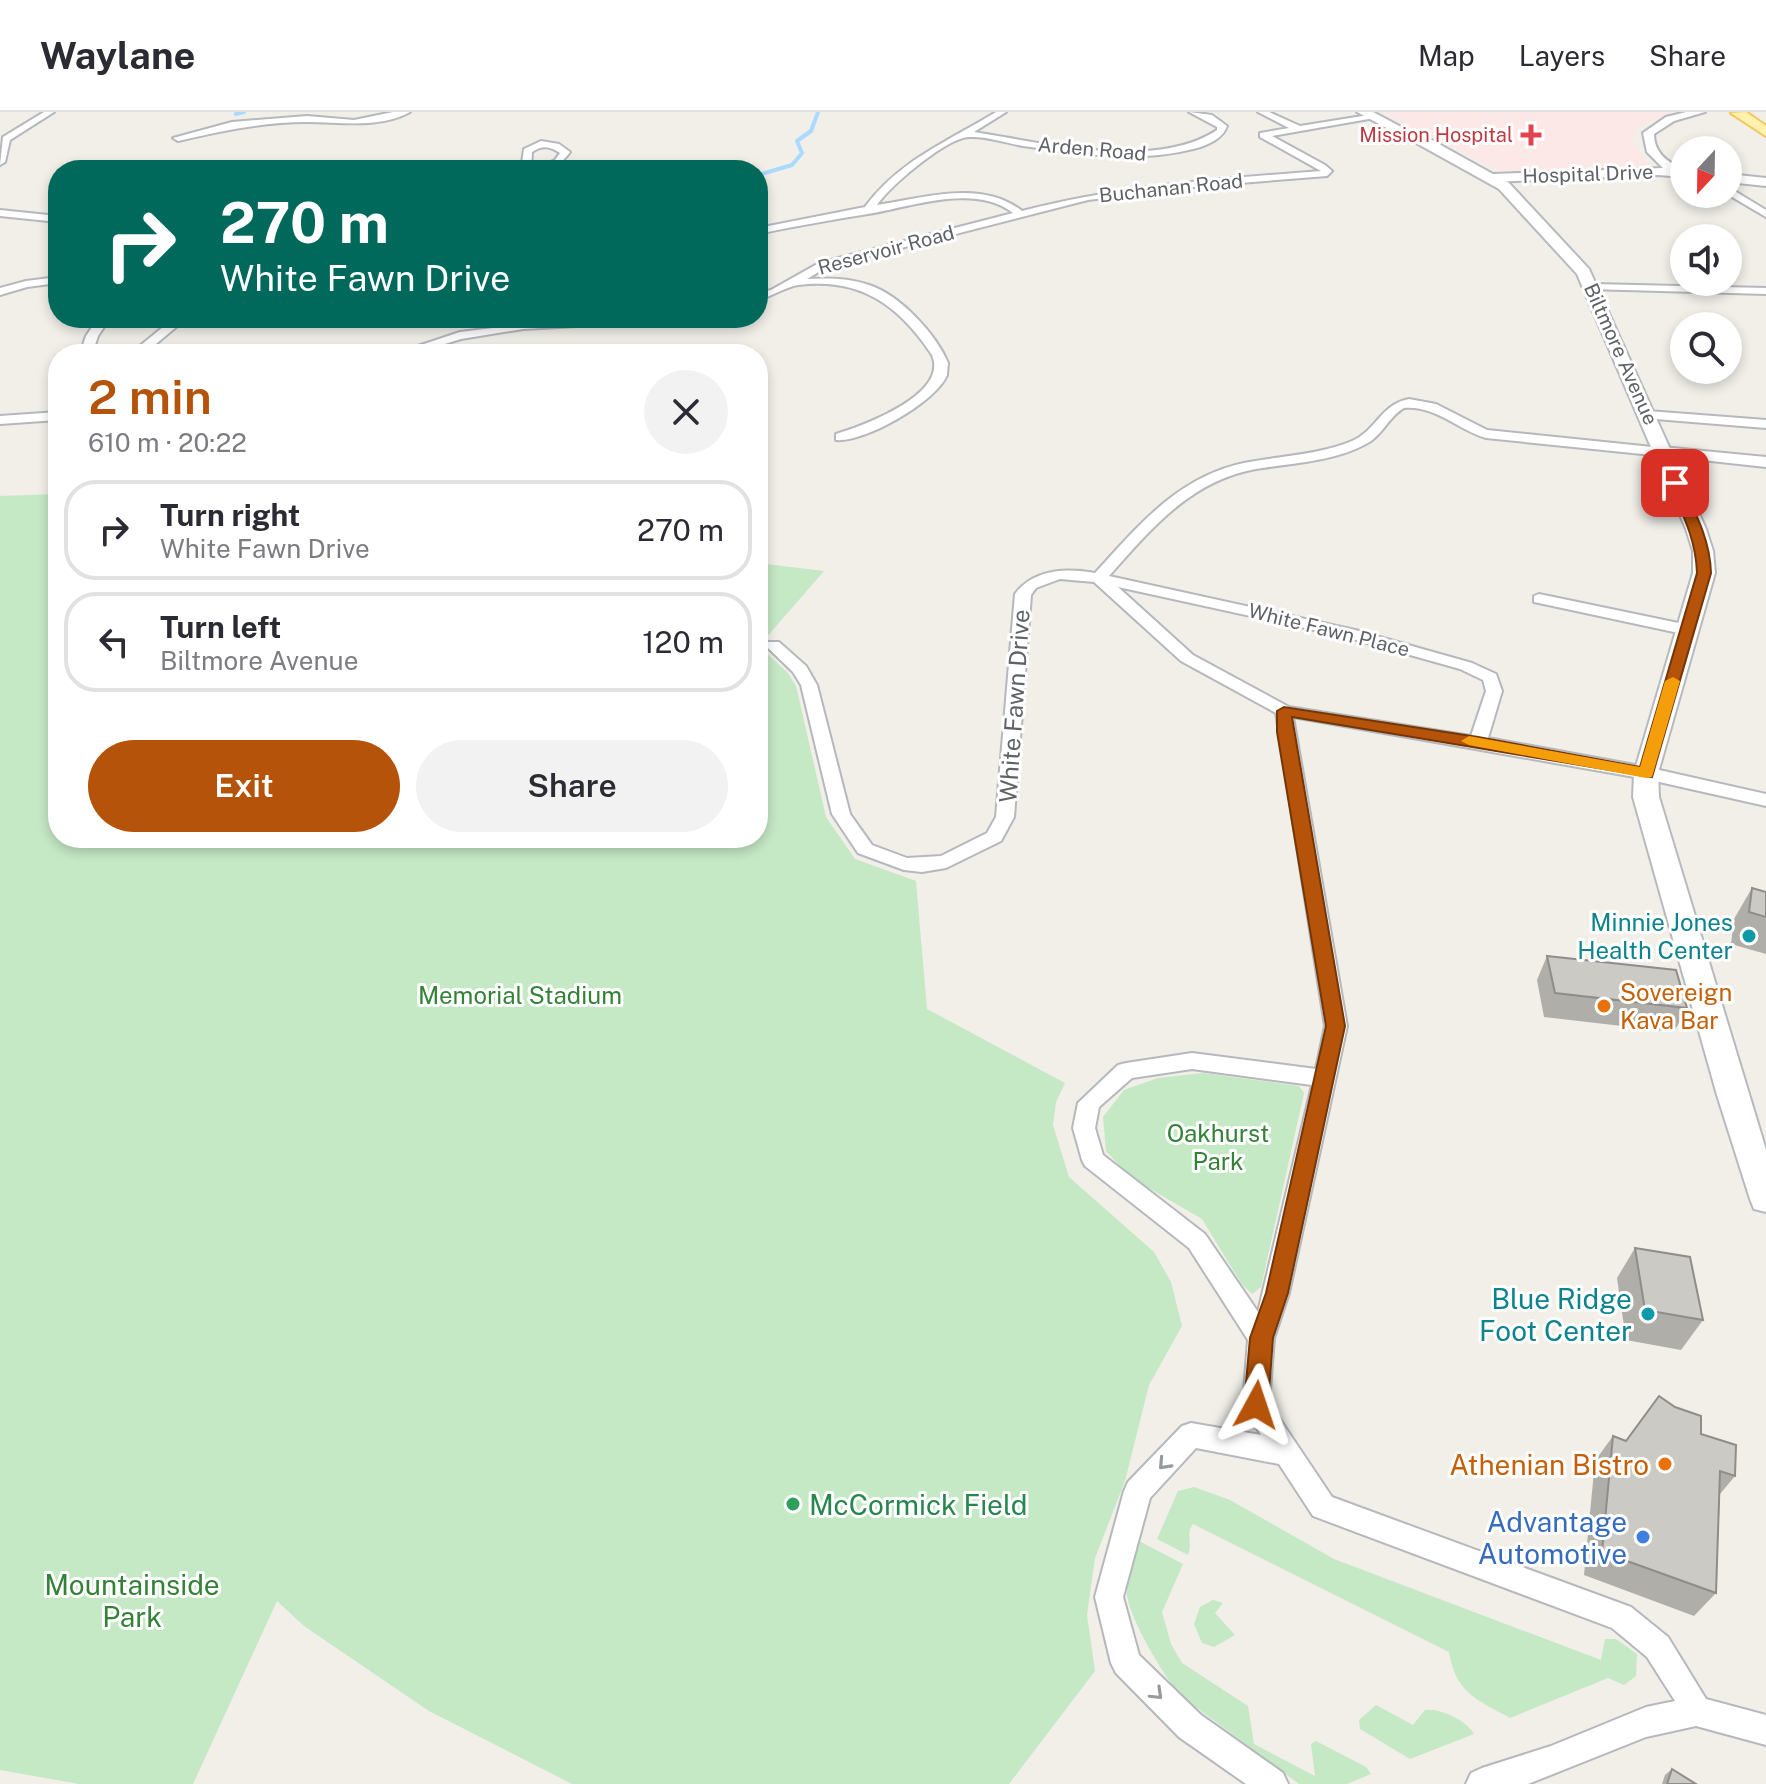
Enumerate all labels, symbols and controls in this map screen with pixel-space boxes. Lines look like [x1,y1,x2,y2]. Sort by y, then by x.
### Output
text: Waylane [40,33,195,78]
text: Map [1418,39,1475,72]
text: Layers [1519,39,1605,72]
text: Share [1649,39,1726,72]
place label: Mission Hospital [1359,123,1513,147]
marker: Mission Hospital [1520,124,1542,146]
street label: Arden Road [1037,132,1147,166]
north arrow [1670,136,1742,208]
map controls [1670,136,1742,384]
street label: Hospital Drive [1522,160,1654,188]
street label: Buchanan Road [1098,169,1244,207]
text: 270 m [220,190,389,256]
icon: right [88,192,192,296]
street label: Reservoir Road [815,220,957,280]
button: sound [1670,224,1742,296]
text: White Fawn Drive [220,257,511,299]
street label: Biltmore Avenue [1579,279,1663,429]
button: search [1670,312,1742,384]
text: 2 min [88,368,212,425]
button: close [644,370,728,454]
text: 610 m · 20:22 [88,427,247,458]
pin [1641,449,1709,517]
icon: arrive [1653,461,1697,505]
text: Turn right [160,497,300,533]
icon: right [92,508,136,552]
text: 270 m [637,512,724,548]
text: White Fawn Drive [160,533,370,564]
street label: White Fawn Place [1246,598,1412,662]
street label: White Fawn Drive [993,608,1035,804]
text: Turn left [160,609,281,645]
icon: left [92,620,136,664]
text: 120 m [642,624,724,660]
text: Biltmore Avenue [160,645,358,676]
button: Exit [88,740,400,832]
button: Share [416,740,728,832]
place label: Minnie Jones Health Center [1577,908,1733,964]
marker: Minnie Jones Health Center [1740,927,1758,945]
place label: Sovereign Kava Bar [1620,978,1732,1034]
park label: Memorial Stadium [418,981,622,1009]
marker: Sovereign Kava Bar [1595,997,1613,1015]
park label: Oakhurst Park [1167,1119,1269,1175]
place label: Blue Ridge Foot Center [1479,1282,1632,1347]
marker: Blue Ridge Foot Center [1639,1305,1657,1323]
position arrow [1214,1363,1298,1447]
place label: Athenian Bistro [1449,1448,1649,1481]
one-way arrow [1160,1454,1174,1469]
marker: Athenian Bistro [1656,1455,1674,1473]
place label: McCormick Field [809,1488,1027,1521]
marker: McCormick Field [784,1495,802,1513]
place label: Advantage Automotive [1478,1505,1627,1570]
marker: Advantage Automotive [1634,1528,1652,1546]
park label: Mountainside Park [44,1568,220,1633]
one-way arrow [1148,1685,1162,1699]

